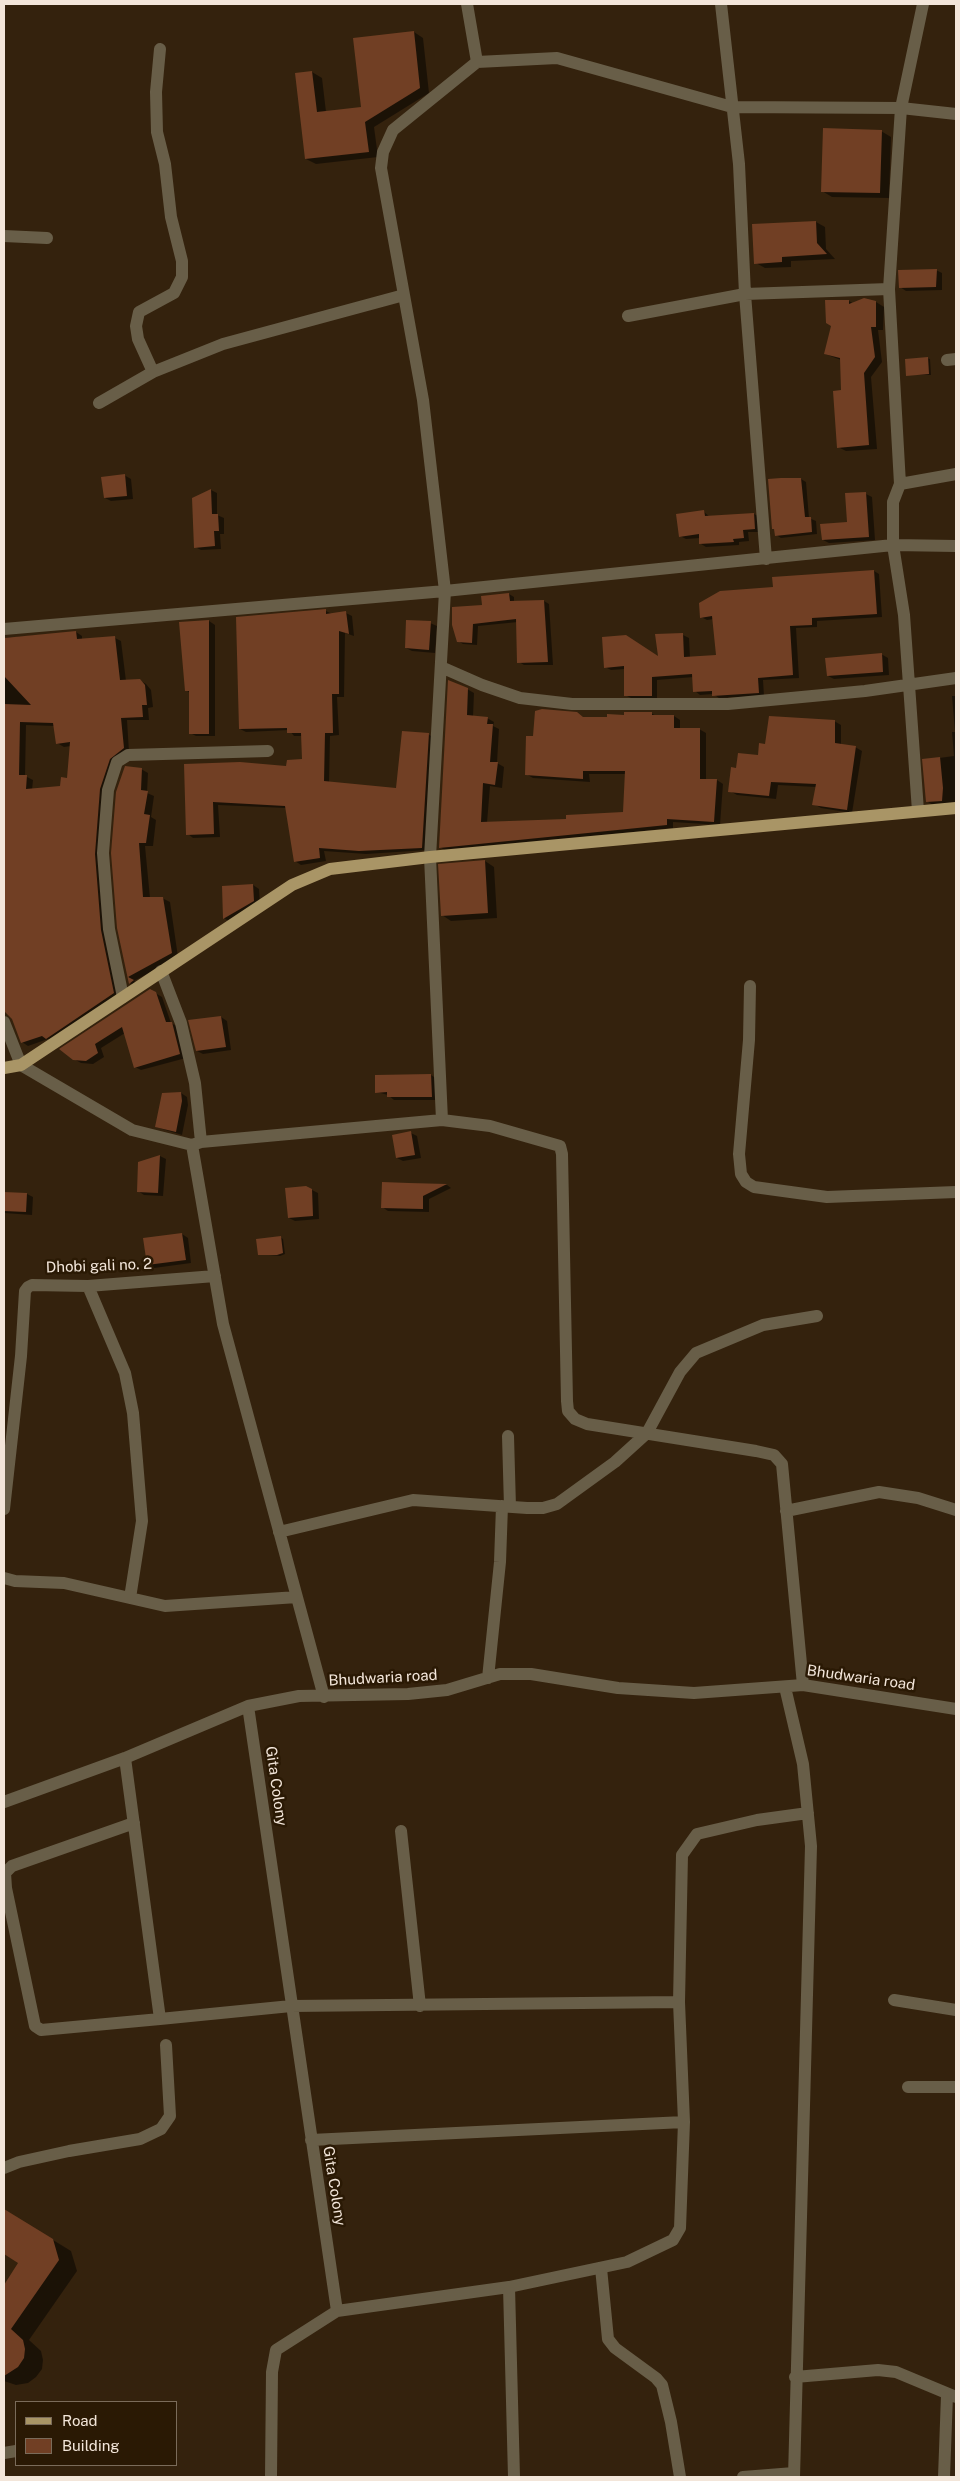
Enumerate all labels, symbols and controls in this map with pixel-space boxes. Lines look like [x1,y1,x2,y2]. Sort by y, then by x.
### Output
street label: Dhobi gali no. 2 [46,1255,152,1277]
street label: Bhudwaria road [806,1661,916,1695]
street label: Bhudwaria road [328,1666,438,1690]
street label: Gita Colony [261,1745,291,1827]
street label: Gita Colony [319,2145,349,2227]
legend [15,2401,178,2466]
text: Road [62,2412,98,2429]
text: Building [62,2437,120,2454]

